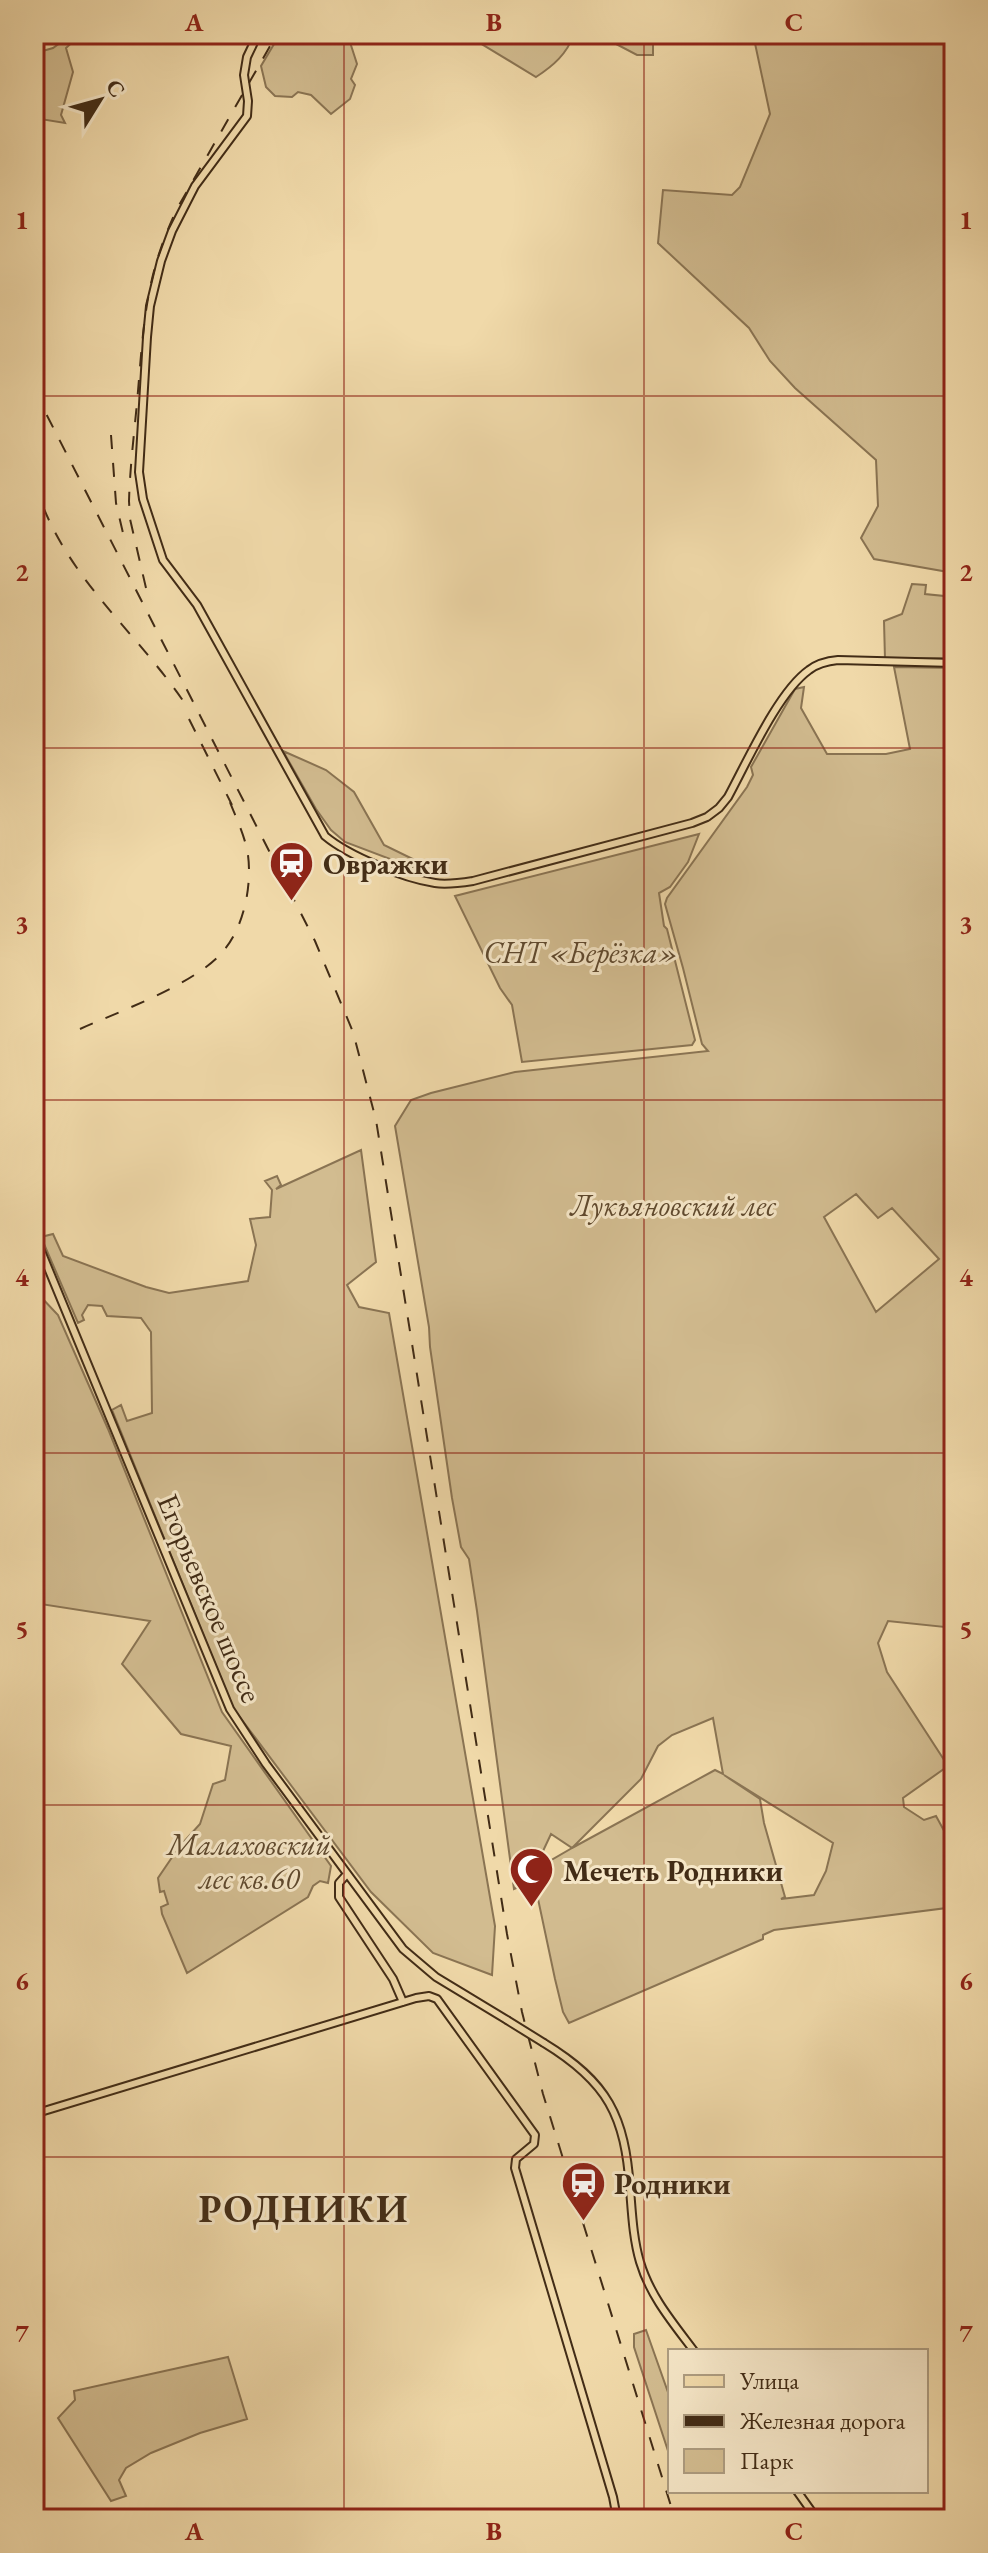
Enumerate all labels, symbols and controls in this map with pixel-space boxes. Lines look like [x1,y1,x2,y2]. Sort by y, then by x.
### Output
text: A [184,5,204,39]
text: B [486,5,502,39]
text: C [785,5,803,39]
north arrow [60,60,140,140]
text: С [99,73,132,103]
text: 1 [15,203,29,237]
text: 1 [959,203,973,237]
text: 2 [15,555,29,589]
text: 2 [959,555,973,589]
station icon: Овражки [268,839,316,902]
place label: Овражки [323,844,448,883]
text: 3 [15,907,29,941]
text: 3 [959,907,973,941]
park label: СНТ «Берёзка» [483,933,679,972]
park label: Лукьяновский лес [568,1186,776,1225]
text: 4 [15,1260,29,1294]
text: 4 [959,1260,973,1294]
street label: Егорьевское шоссе [148,1488,272,1708]
text: 5 [15,1612,29,1646]
text: 5 [959,1612,973,1646]
park label: Малаховский лес кв.60 [165,1825,331,1898]
mosque icon: Мечеть Родники [508,1846,556,1909]
place label: Мечеть Родники [563,1851,783,1890]
text: 6 [15,1964,29,1998]
text: 6 [959,1964,973,1998]
station icon: Родники [559,2159,607,2222]
place label: Родники [614,2164,731,2203]
district label: РОДНИКИ [199,2184,409,2233]
text: 7 [15,2316,29,2350]
text: 7 [959,2316,973,2350]
legend [668,2349,928,2493]
text: Улица [739,2365,799,2396]
text: Железная дорога [739,2405,906,2436]
text: Парк [740,2445,794,2476]
text: A [184,2514,204,2548]
text: B [486,2514,502,2548]
text: C [785,2514,803,2548]

